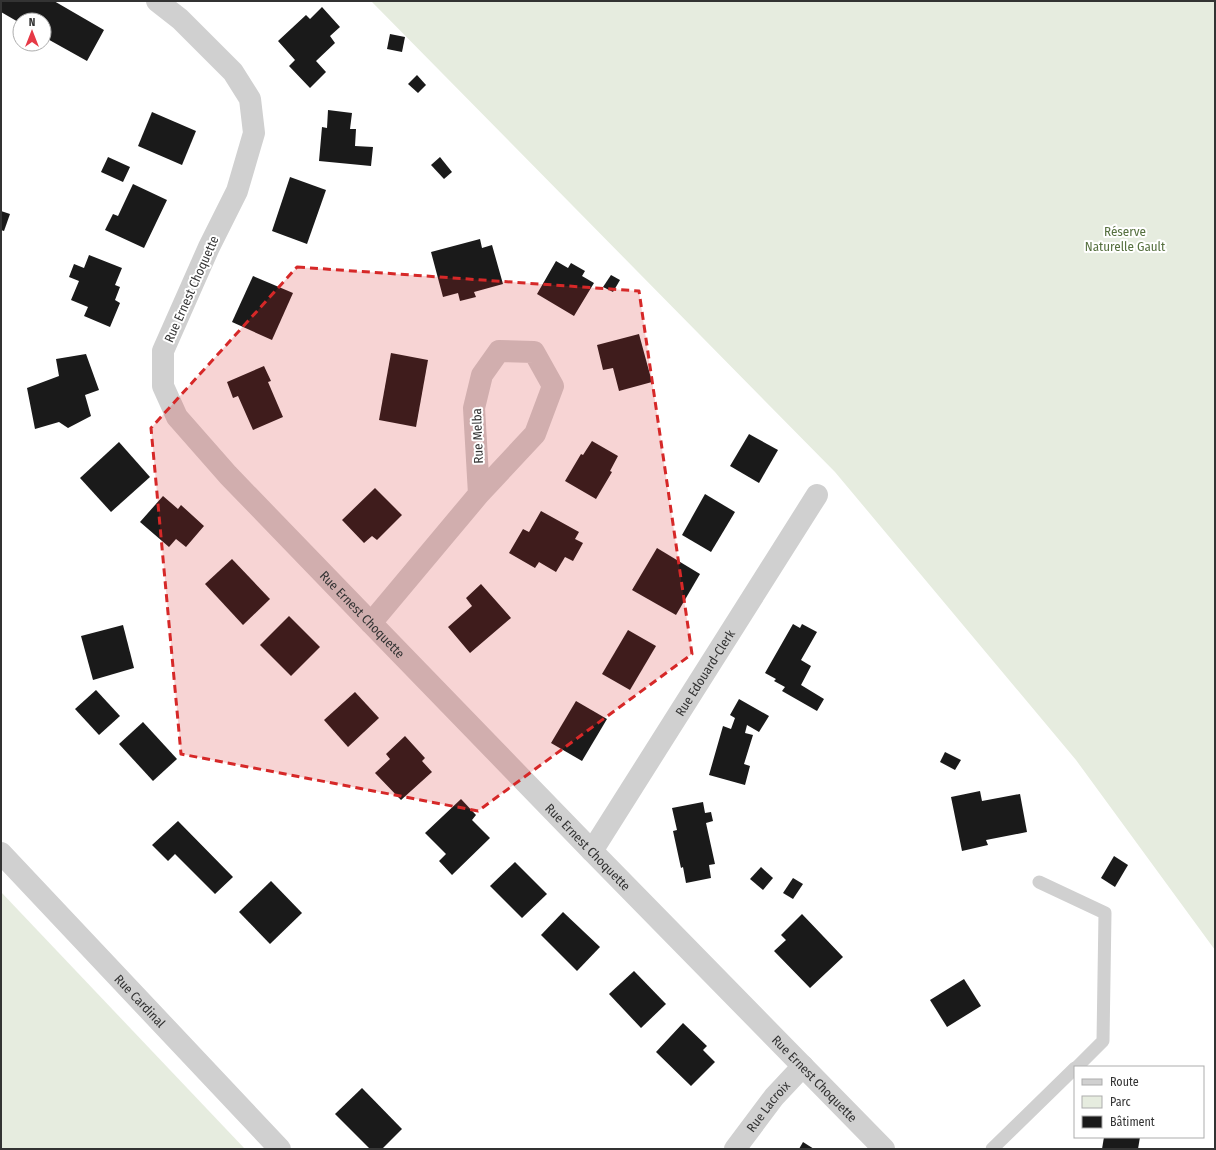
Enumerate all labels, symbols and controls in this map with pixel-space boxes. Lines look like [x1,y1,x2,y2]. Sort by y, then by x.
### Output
north arrow [12,12,52,52]
text: N [29,16,35,29]
park label: Réserve Naturelle Gault [1085,224,1166,254]
street label: Rue Ernest Choquette [161,234,222,345]
street label: Rue Melba [469,408,486,464]
street label: Rue Ernest Choquette [317,568,408,661]
street label: Rue Edouard-Clerk [672,626,738,719]
street label: Rue Ernest Choquette [542,801,633,894]
street label: Rue Cardinal [111,971,169,1031]
street label: Rue Ernest Choquette [769,1032,860,1125]
legend [1074,1066,1204,1138]
text: Route [1110,1075,1139,1089]
street label: Rue Lacroix [743,1078,793,1135]
text: Parc [1110,1095,1131,1109]
text: Bâtiment [1110,1115,1155,1129]

